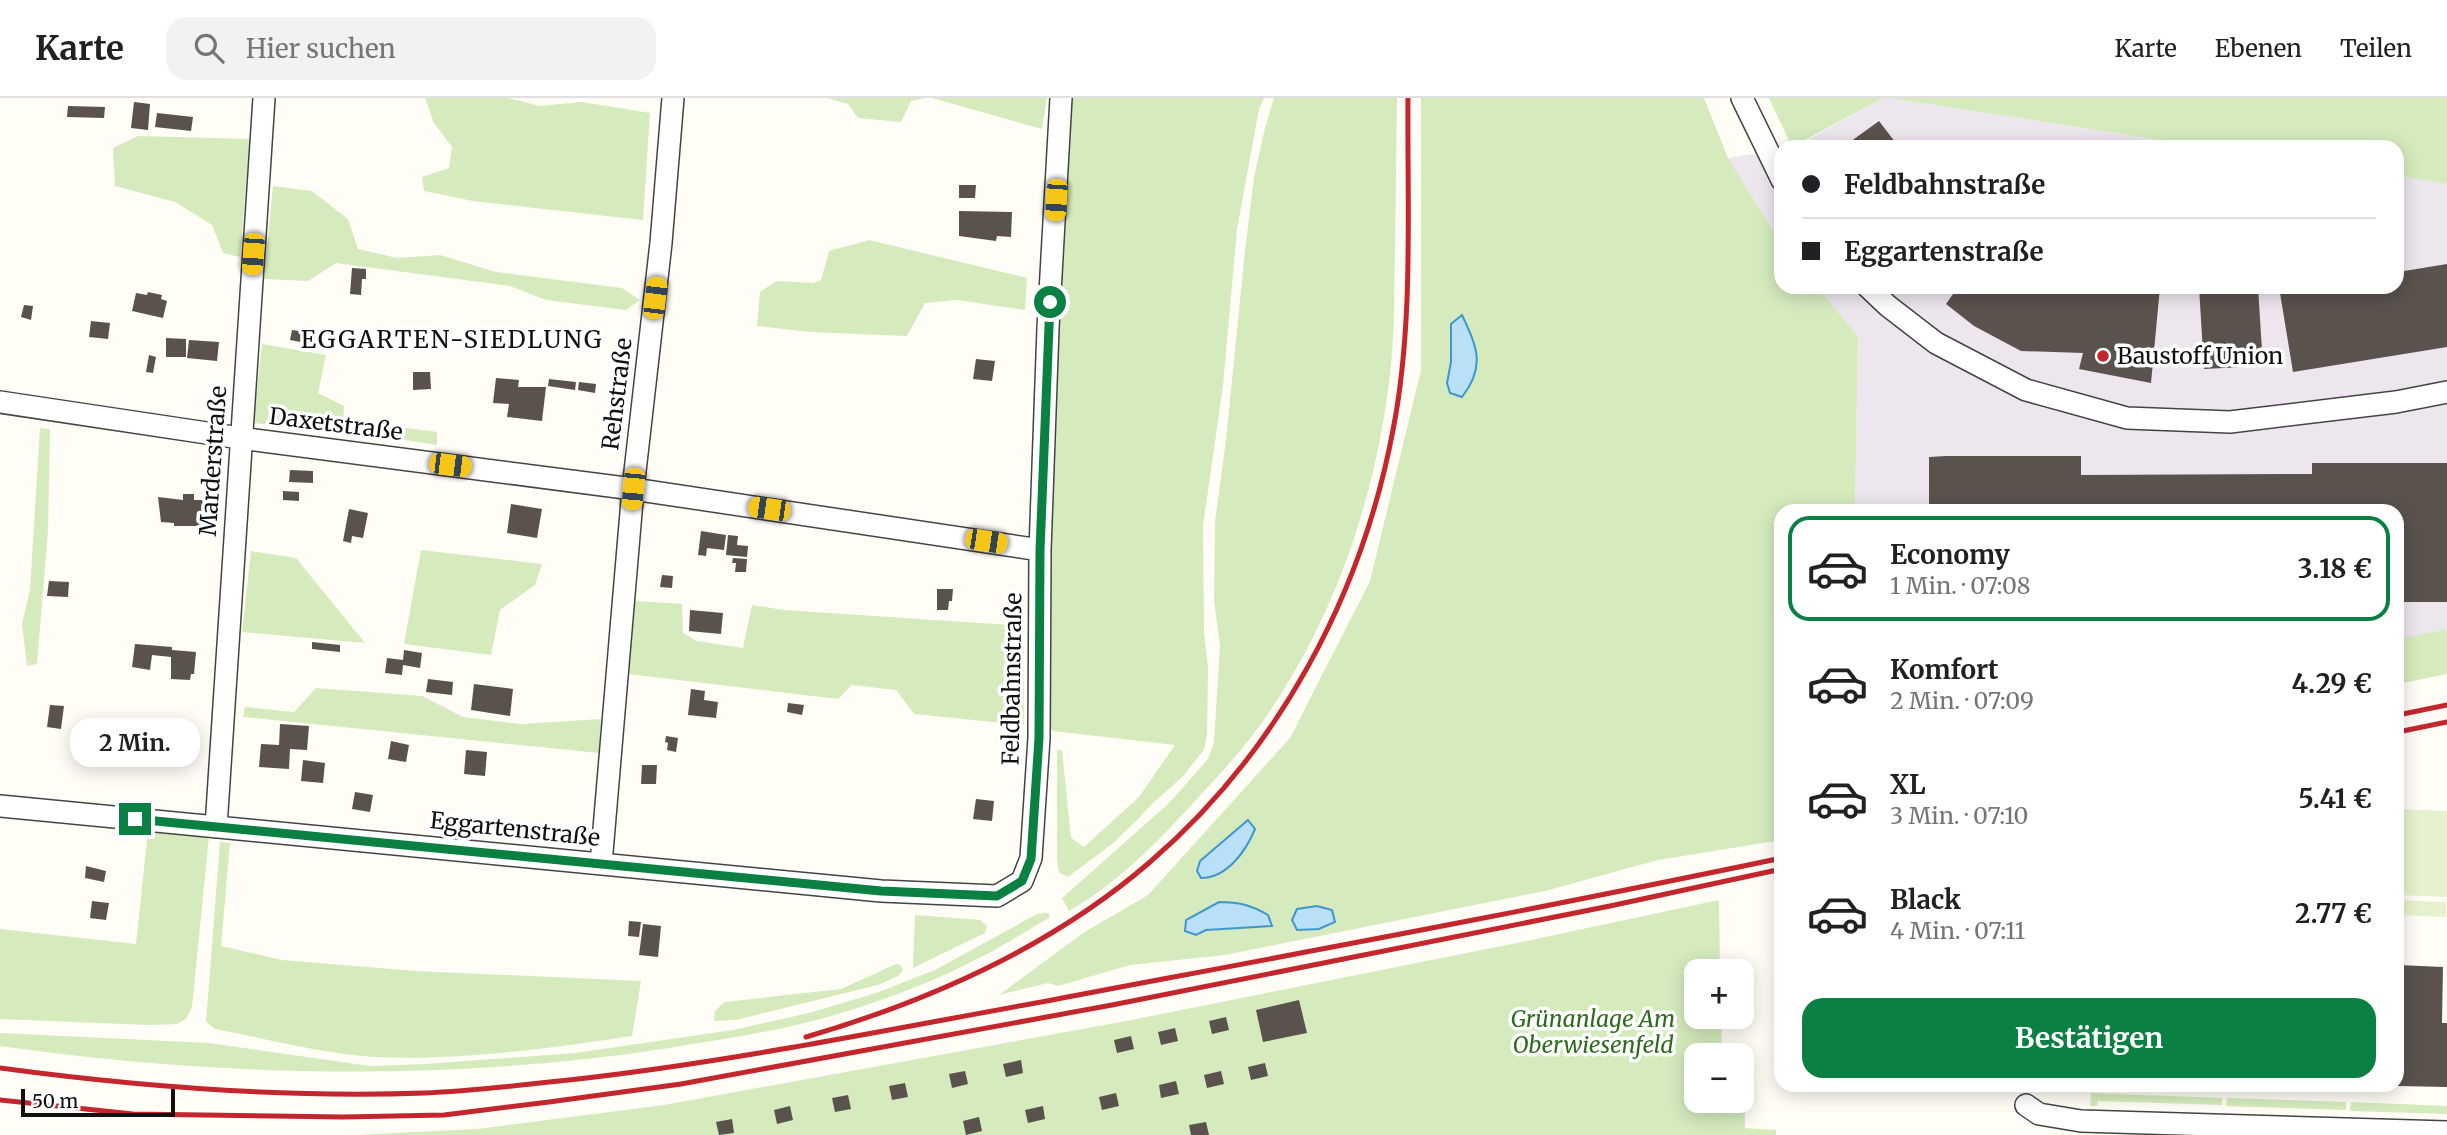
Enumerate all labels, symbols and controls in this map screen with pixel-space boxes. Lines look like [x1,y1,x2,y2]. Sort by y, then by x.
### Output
search box [166,17,656,80]
text: Karte [35,28,124,69]
icon: search [190,29,228,67]
text: Hier suchen [246,32,396,65]
text: Karte [2114,33,2177,64]
text: Ebenen [2215,33,2302,64]
text: Teilen [2340,33,2412,64]
text: Feldbahnstraße [1844,168,2045,201]
car [1045,178,1068,222]
car [242,232,265,276]
text: Eggartenstraße [1844,235,2043,268]
car [643,276,668,320]
route start [1034,286,1066,318]
district label: EGGARTEN-SIEDLUNG [301,324,603,355]
street label: Rehstraße [595,336,638,452]
place label: Baustoff Union [2117,341,2283,370]
marker: Baustoff Union [2095,348,2111,364]
street label: Marderstraße [193,385,232,537]
street label: Daxetstraße [268,401,404,446]
car [428,452,473,478]
car [621,467,646,511]
car [747,496,792,522]
car [964,527,1009,555]
icon: car [1806,537,1869,600]
text: Economy [1890,538,2010,571]
text: 3.18 € [2298,552,2372,585]
text: 1 Min. · 07:08 [1890,571,2030,600]
street label: Feldbahnstraße [995,592,1028,766]
icon: car [1806,652,1869,715]
text: Komfort [1890,653,1999,686]
text: 4.29 € [2291,667,2372,700]
text: 2 Min. · 07:09 [1890,686,2034,715]
callout: 2 Min. [70,718,200,766]
text: 2 Min. [99,728,171,757]
icon: car [1806,767,1869,830]
text: XL [1890,768,1926,801]
text: 5.41 € [2298,782,2372,815]
text: 3 Min. · 07:10 [1890,801,2028,830]
route end [119,803,151,835]
street label: Eggartenstraße [429,805,602,852]
icon: car [1806,882,1869,945]
text: Black [1890,883,1961,916]
text: 2.77 € [2295,897,2372,930]
text: 4 Min. · 07:11 [1890,916,2025,945]
map controls [1684,959,1754,1113]
button: + [1684,959,1754,1029]
button: Bestätigen [1802,998,2376,1078]
park label: Grünanlage Am Oberwiesenfeld [1511,1004,1675,1059]
button: − [1684,1043,1754,1113]
scale bar [21,1086,175,1118]
text: 50 m [32,1089,78,1113]

